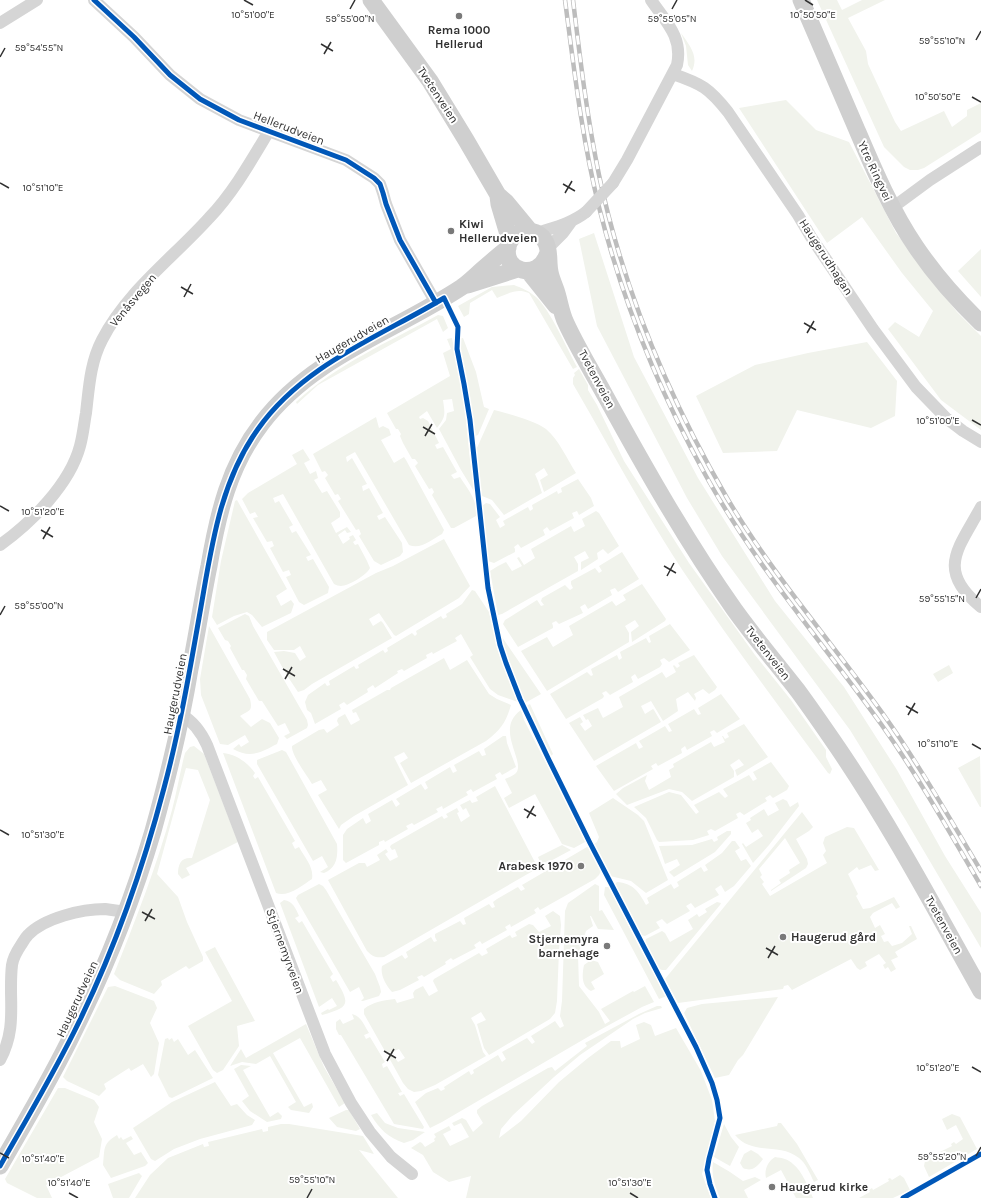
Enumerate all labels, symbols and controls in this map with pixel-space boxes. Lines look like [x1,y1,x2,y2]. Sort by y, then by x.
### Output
text: 10°51'00"E [231,9,275,21]
text: 10°50'50"E [790,9,836,21]
marker: Rema 1000 Hellerud [454,11,464,21]
text: 59°55'00"N [325,13,375,25]
text: 59°55'05"N [648,13,696,25]
place label: Rema 1000 Hellerud [428,23,491,51]
text: 59°55'10"N [919,35,965,47]
text: 59°54'55"N [15,42,63,54]
street label: Tvetenveien [415,64,461,126]
text: 10°50'50"E [915,91,961,103]
street label: Hellerudveien [252,108,326,148]
street label: Ytre Ringvei [855,139,895,203]
text: 10°51'10"E [23,182,63,194]
street label: Haugerudhagan [796,216,856,298]
place label: Kiwi Hellerudveien [459,217,537,245]
marker: Kiwi Hellerudveien [446,226,456,236]
street label: Venåsvegen [107,271,159,329]
street label: Haugerudveien [313,312,391,366]
street label: Tvetenveien [576,347,618,411]
text: 10°51'00"E [916,415,960,427]
text: 10°51'20"E [21,506,65,518]
text: 59°55'15"N [919,593,965,605]
text: 59°55'00"N [14,600,64,612]
street label: Tvetenveien [743,623,793,683]
street label: Haugerudveien [160,652,190,736]
text: 10°51'10"E [918,738,958,750]
text: 10°51'30"E [21,829,65,841]
place label: Arabesk 1970 [498,859,573,873]
marker: Arabesk 1970 [576,861,586,871]
street label: Tvetenveien [922,893,966,957]
street label: Stjernemyrveien [263,906,307,996]
place label: Haugerud gård [791,930,876,944]
place label: Stjernemyra barnehage [529,932,599,960]
marker: Haugerud gård [778,932,788,942]
marker: Stjernemyra barnehage [602,941,612,951]
street label: Haugerudveien [53,959,101,1039]
text: 10°51'20"E [916,1062,960,1074]
text: 59°55'20"N [917,1151,967,1163]
text: 10°51'40"E [21,1153,65,1165]
text: 59°55'10"N [289,1174,335,1186]
text: 10°51'40"E [47,1177,91,1189]
text: 10°51'30"E [608,1177,652,1189]
place label: Haugerud kirke [780,1180,868,1194]
marker: Haugerud kirke [767,1182,777,1192]

